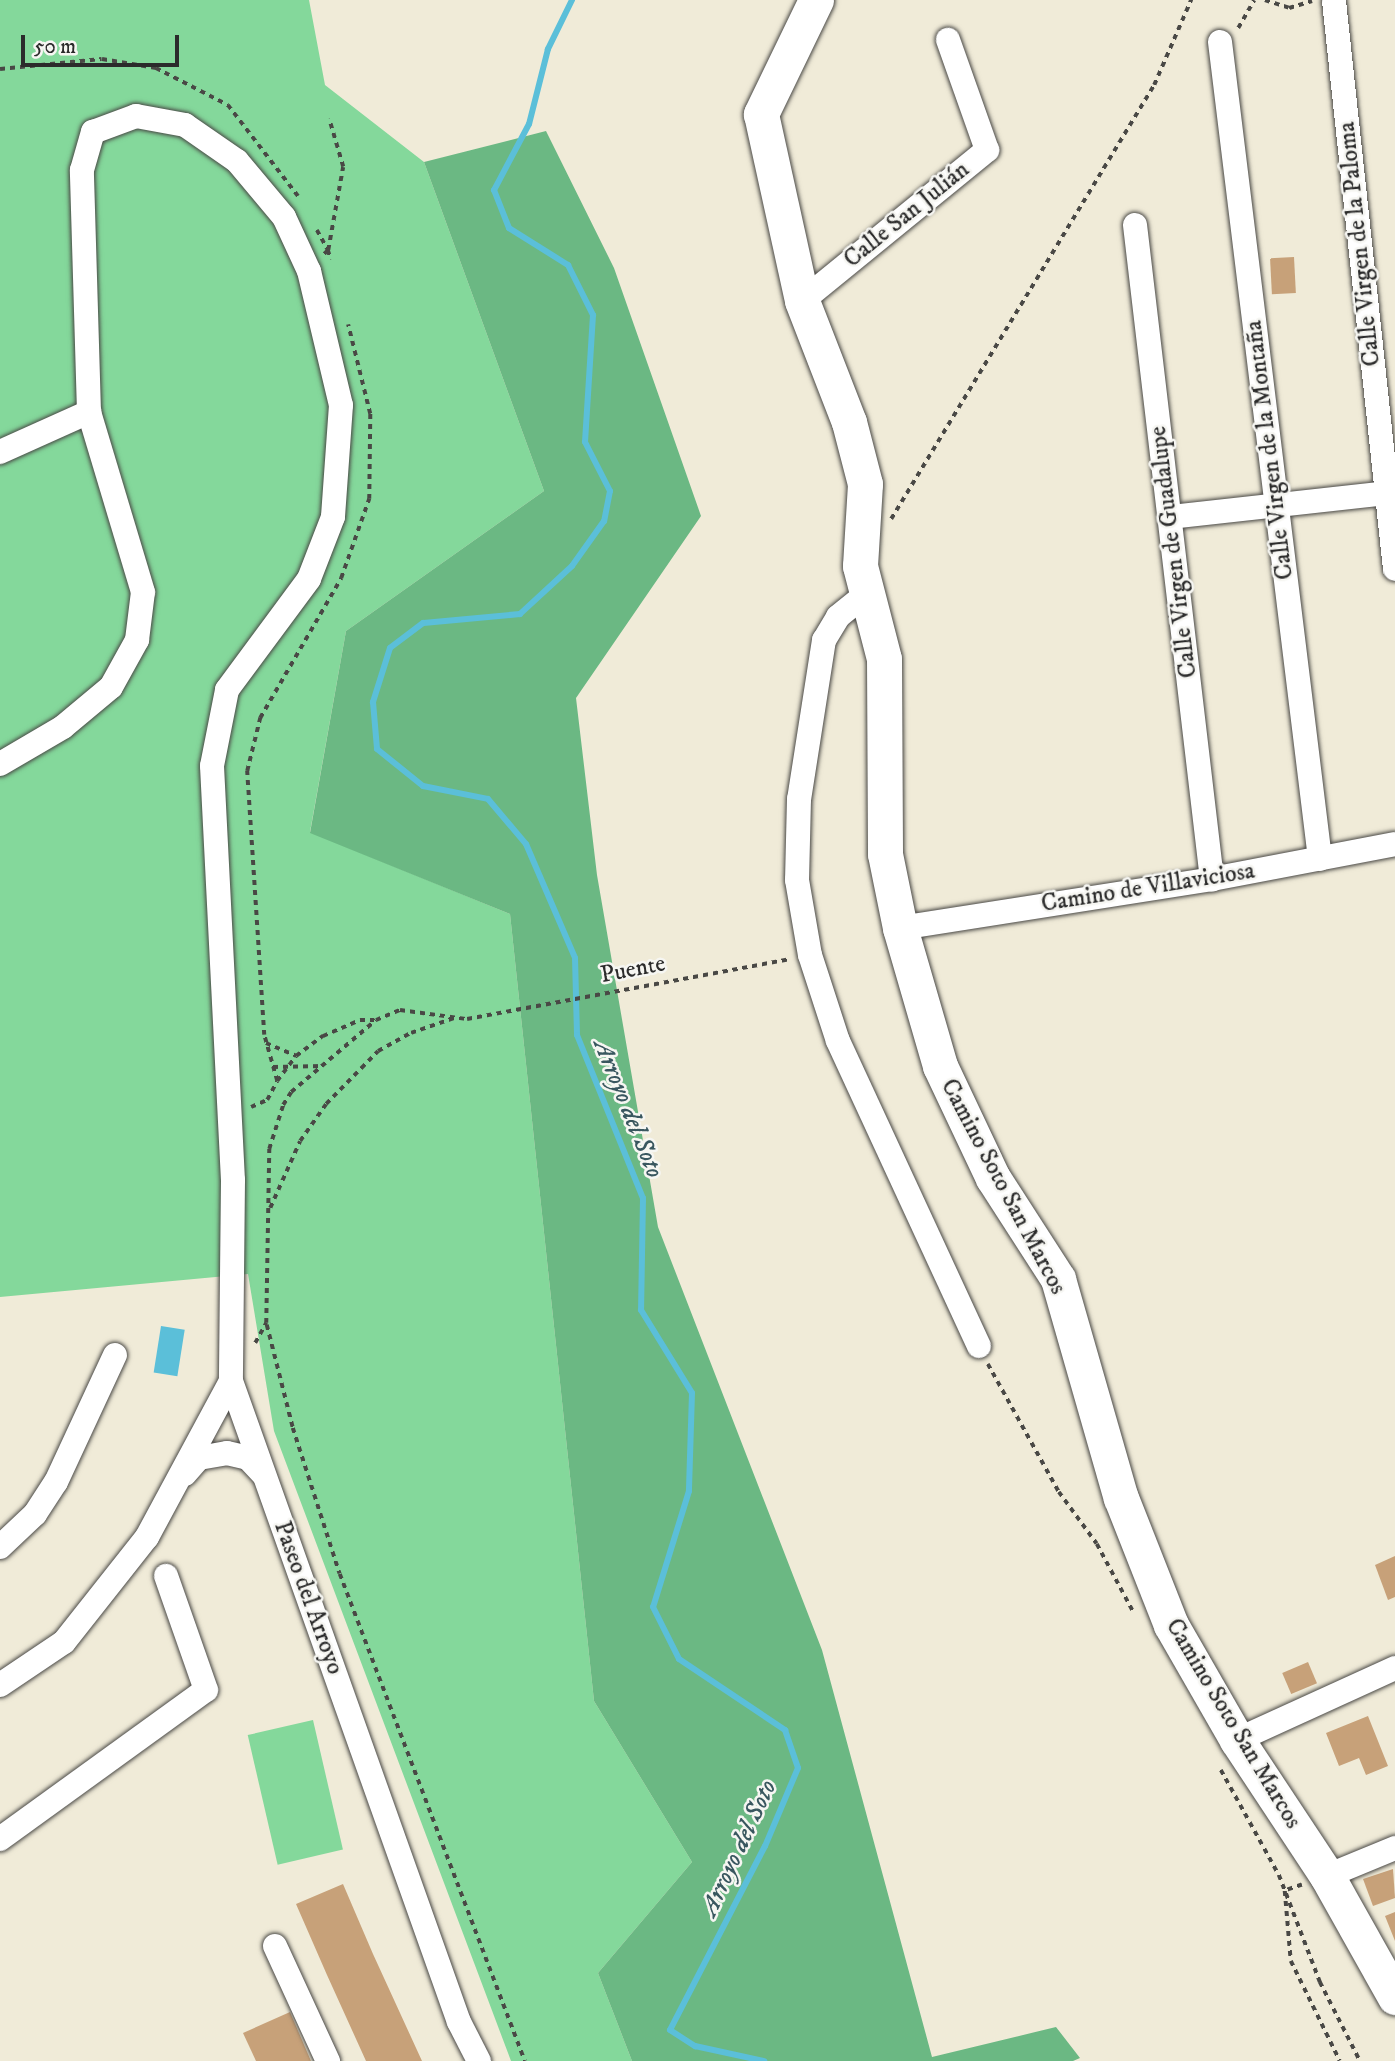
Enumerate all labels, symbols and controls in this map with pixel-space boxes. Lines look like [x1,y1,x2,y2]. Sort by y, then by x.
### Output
scale bar [24,21,182,65]
text: 50 m [34,34,76,60]
street label: Calle Virgen de la Paloma [1333,120,1387,368]
street label: Calle San Julián [839,156,975,274]
street label: Calle Virgen de la Montaña [1240,319,1300,581]
street label: Calle Virgen de Guadalupe [1144,424,1204,680]
street label: Camino de Villaviciosa [1039,857,1257,919]
street label: Puente [598,950,668,990]
water label: Arroyo del Soto [586,1035,670,1183]
street label: Camino Soto San Marcos [934,1074,1072,1300]
street label: Paseo del Arroyo [267,1517,349,1679]
street label: Camino Soto San Marcos [1159,1614,1307,1834]
water label: Arroyo del Soto [694,1775,784,1921]

